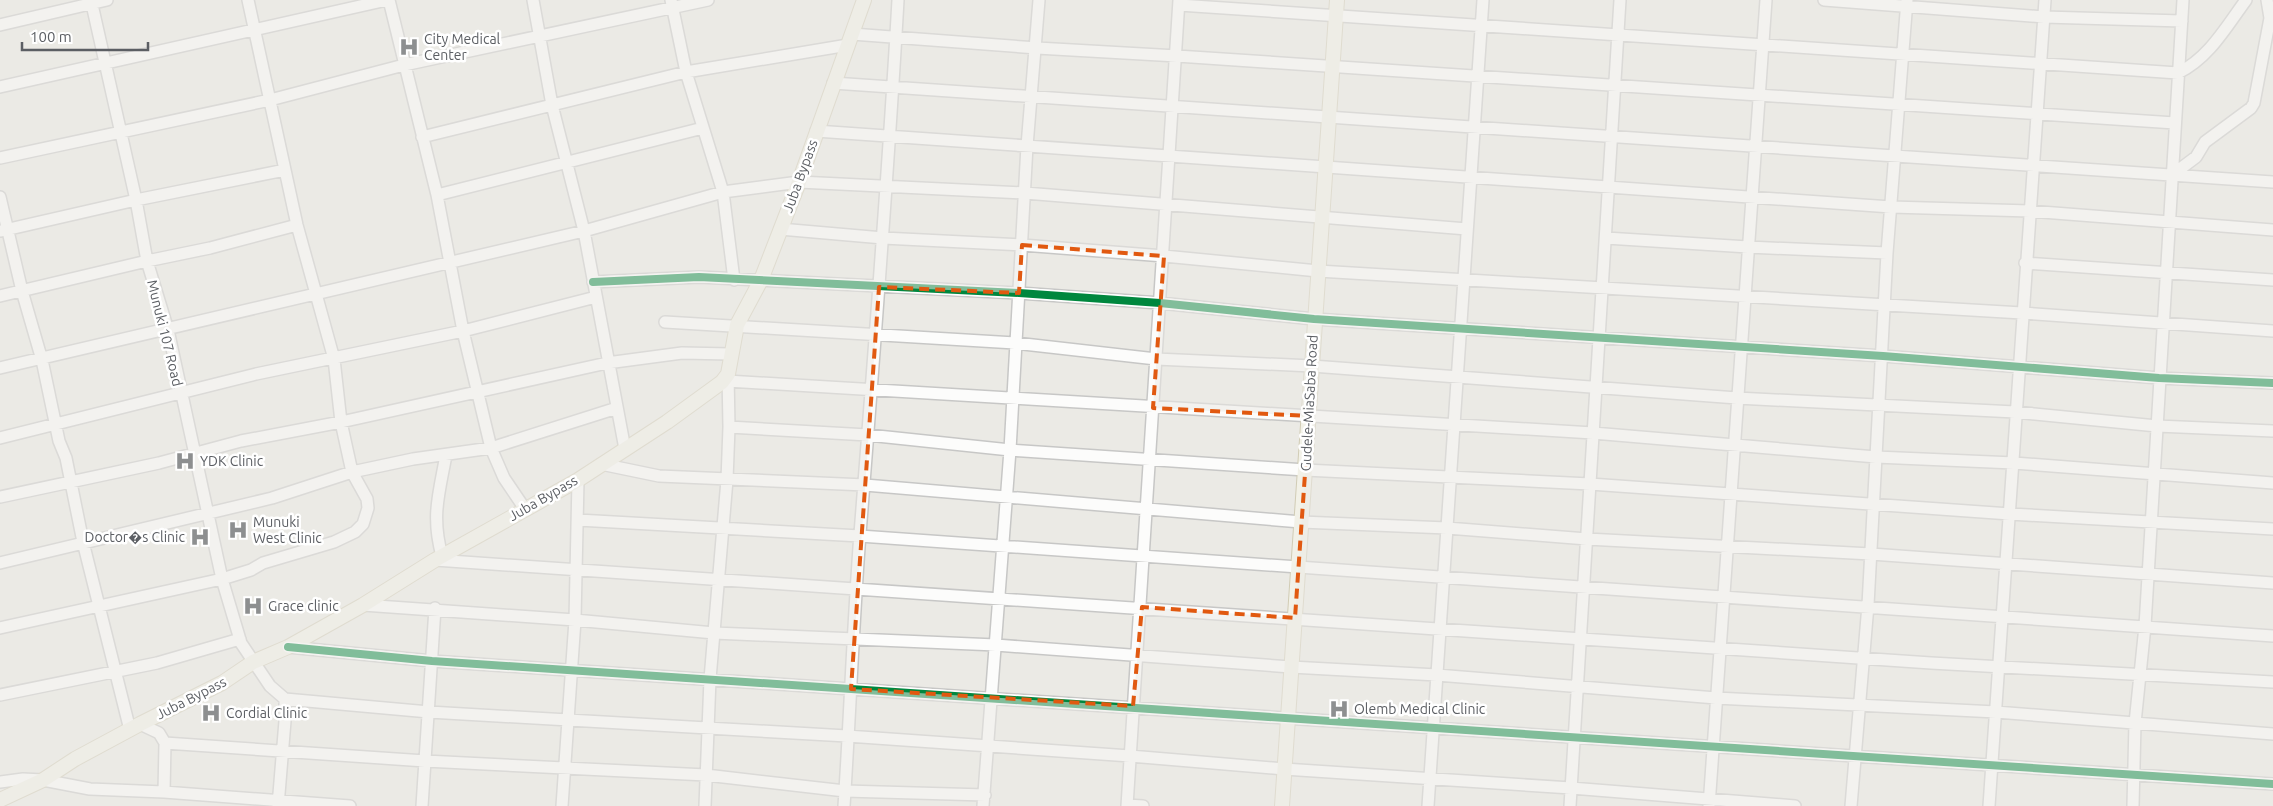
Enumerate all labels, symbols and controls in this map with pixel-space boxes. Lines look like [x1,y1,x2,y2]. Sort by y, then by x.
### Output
scale bar [22,20,149,52]
text: 100 m [30,28,72,45]
place label: City Medical Center [424,31,501,63]
hospital icon: City Medical Center [398,36,420,58]
street label: Juba Bypass [779,137,821,215]
street label: Munuki 107 Road [144,278,186,388]
street label: Gudele-MiaSaba Road [1297,334,1321,472]
hospital icon: YDK Clinic [174,450,196,472]
place label: YDK Clinic [200,453,264,469]
street label: Juba Bypass [506,472,580,524]
place label: Munuki West Clinic [253,514,322,546]
hospital icon: Munuki West Clinic [227,519,249,541]
hospital icon: Doctor�s Clinic [189,526,211,548]
place label: Doctor�s Clinic [85,529,185,545]
hospital icon: Grace clinic [242,595,264,617]
place label: Grace clinic [268,598,339,614]
street label: Juba Bypass [153,673,229,723]
hospital icon: Olemb Medical Clinic [1328,698,1350,720]
place label: Olemb Medical Clinic [1354,701,1486,717]
hospital icon: Cordial Clinic [200,702,222,724]
place label: Cordial Clinic [226,705,308,721]

